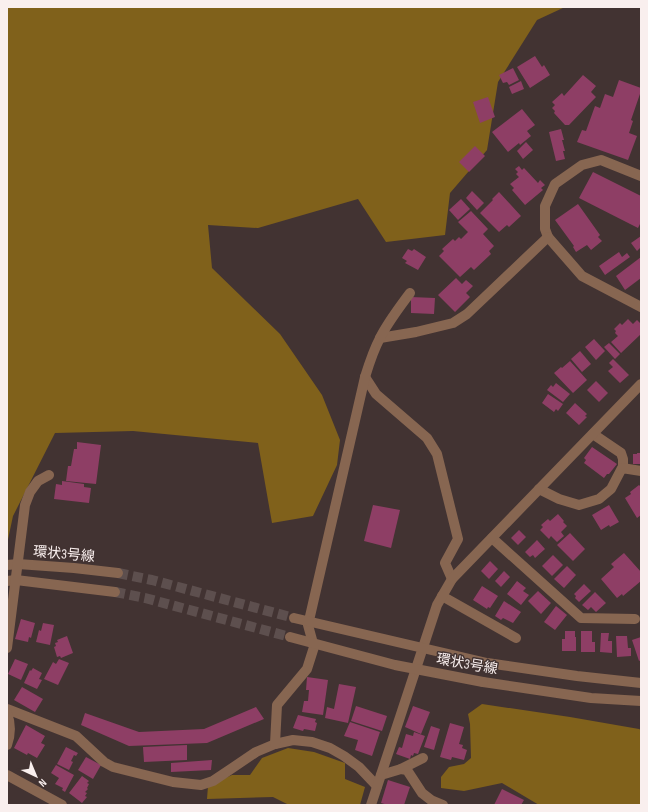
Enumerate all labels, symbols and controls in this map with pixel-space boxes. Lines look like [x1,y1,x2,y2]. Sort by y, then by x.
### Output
street label: 環状3号線 [32,543,96,565]
street label: 環状3号線 [435,650,499,678]
north arrow [16,756,56,796]
text: N [36,776,49,790]

